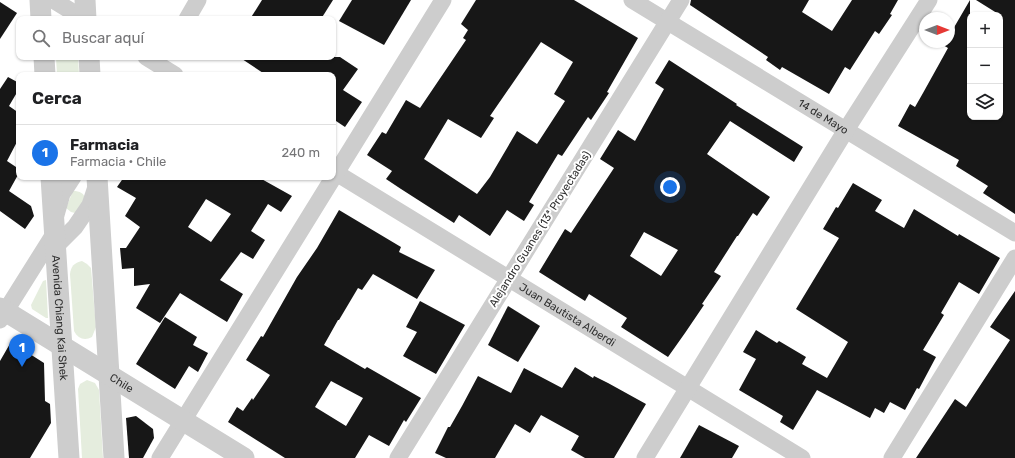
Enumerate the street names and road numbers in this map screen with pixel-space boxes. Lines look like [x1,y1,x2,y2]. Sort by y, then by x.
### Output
street label: 14 de Mayo [796,96,851,137]
street label: Alejandro Guanes (13ª Proyectadas) [486,148,594,309]
street label: Avenida Chiang Kai Shek [50,254,71,381]
street label: Juan Bautista Alberdi [517,280,618,349]
street label: Chile [108,371,136,395]

